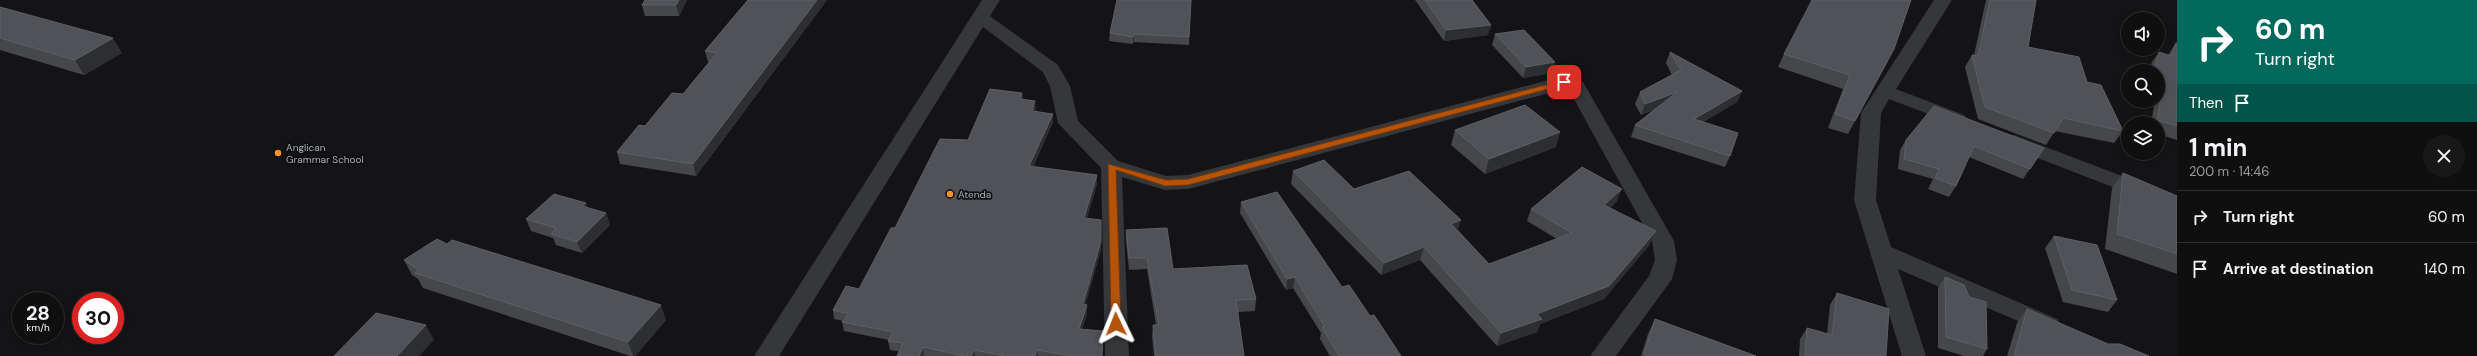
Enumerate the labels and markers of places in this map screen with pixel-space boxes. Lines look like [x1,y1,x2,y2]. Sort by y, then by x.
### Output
pin [1547,65,1581,99]
place label: Anglican Grammar School [286,141,364,166]
marker: Anglican Grammar School [273,148,283,158]
place label: Atenda [958,188,991,201]
marker: Atenda [945,189,955,199]

